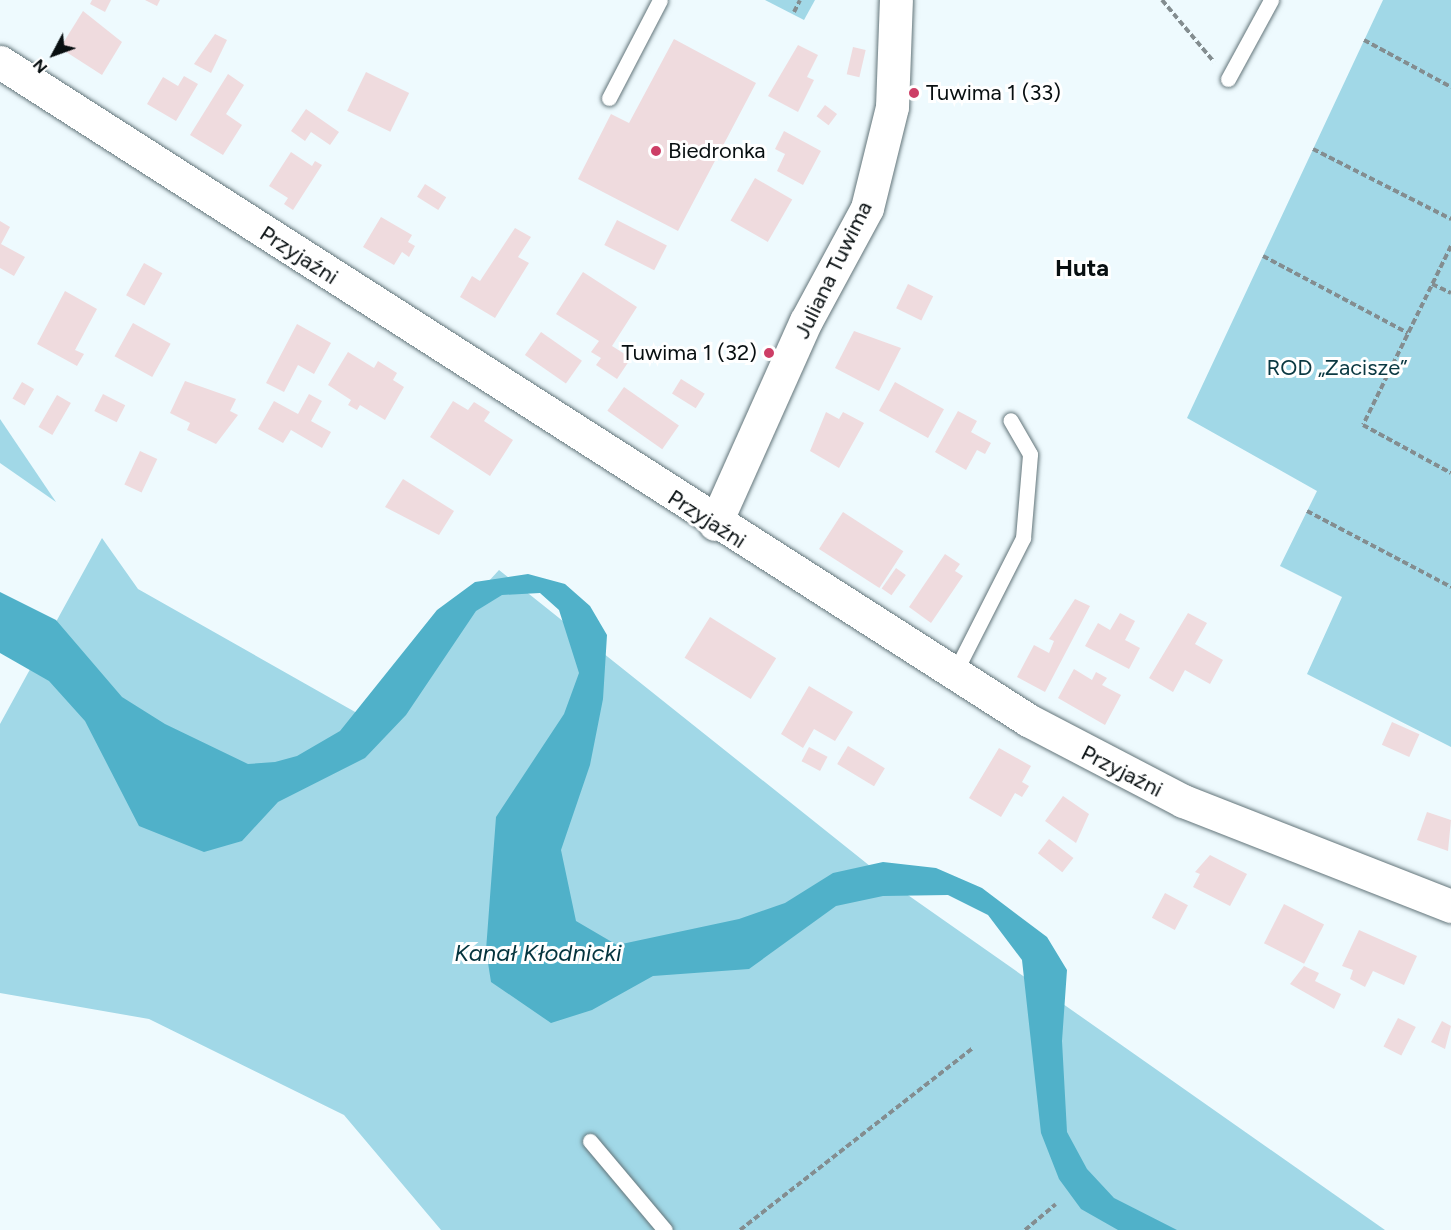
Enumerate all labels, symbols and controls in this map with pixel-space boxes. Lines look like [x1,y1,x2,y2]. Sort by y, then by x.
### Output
north arrow [24,24,84,84]
text: N [29,55,51,77]
place label: Tuwima 1 (33) [926,80,1061,106]
marker: Tuwima 1 (33) [907,86,921,100]
place label: Biedronka [668,138,766,164]
marker: Biedronka [649,144,663,158]
street label: Juliana Tuwima [788,197,878,343]
street label: Przyjaźni [255,220,343,290]
district label: Huta [1055,254,1109,282]
place label: Tuwima 1 (32) [622,340,757,366]
marker: Tuwima 1 (32) [762,346,776,360]
park label: ROD „Zacisze” [1267,355,1407,381]
street label: Przyjaźni [663,484,751,554]
street label: Przyjaźni [1077,739,1167,803]
water label: Kanał Kłodnicki [454,939,622,967]

